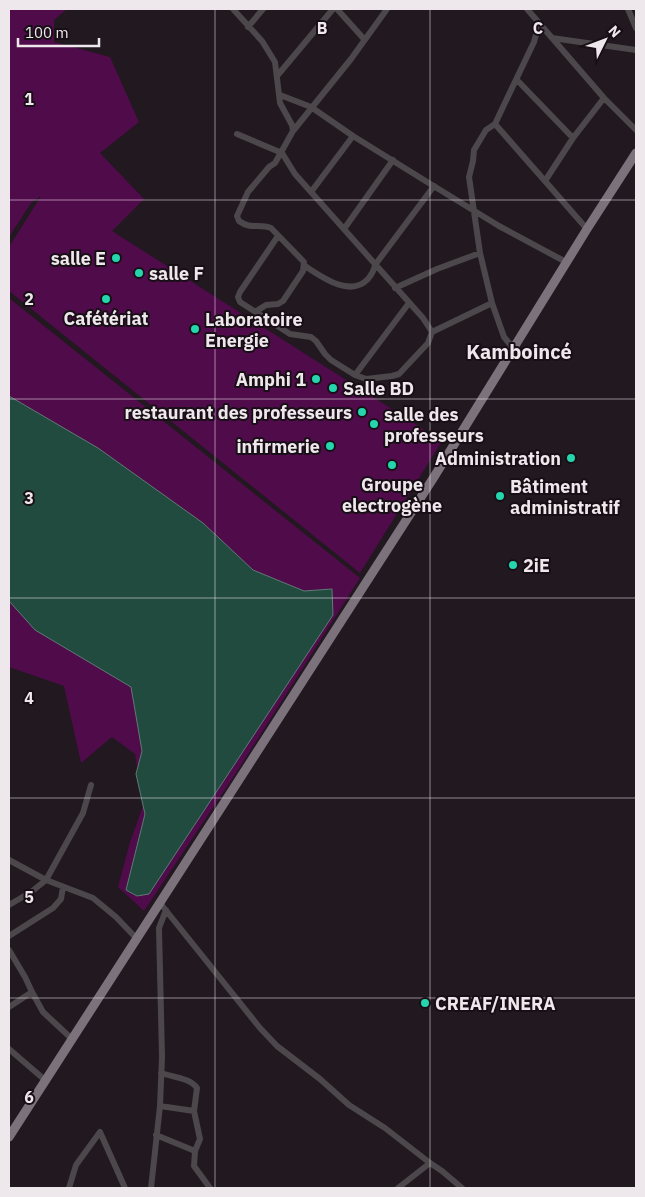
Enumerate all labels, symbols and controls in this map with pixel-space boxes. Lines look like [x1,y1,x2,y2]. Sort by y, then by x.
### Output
scale bar [18,15,99,47]
north arrow [580,15,630,65]
text: B [317,18,328,38]
text: C [533,18,543,38]
text: N [605,22,625,41]
text: 100 m [25,23,69,42]
text: 1 [24,89,34,109]
place label: salle E [51,247,106,270]
marker: salle E [110,252,122,264]
place label: salle F [149,262,204,285]
marker: salle F [133,267,145,279]
text: 2 [24,289,34,309]
marker: Cafétériat [100,293,112,305]
place label: Cafétériat [64,307,149,330]
place label: Laboratoire Energie [205,308,303,352]
marker: Laboratoire Energie [189,323,201,335]
district label: Kamboincé [466,338,572,365]
place label: Amphi 1 [236,368,306,391]
marker: Amphi 1 [310,373,322,385]
place label: Salle BD [343,377,414,400]
marker: Salle BD [327,382,339,394]
place label: restaurant des professeurs [124,401,352,424]
place label: salle des professeurs [384,403,484,447]
marker: restaurant des professeurs [356,406,368,418]
marker: salle des professeurs [368,418,380,430]
place label: infirmerie [236,435,320,458]
marker: infirmerie [324,440,336,452]
place label: Administration [435,447,561,470]
marker: Administration [565,452,577,464]
marker: Groupe electrogène [386,459,398,471]
place label: Groupe electrogène [342,473,442,517]
place label: Bâtiment administratif [510,475,620,519]
text: 3 [24,488,34,508]
marker: Bâtiment administratif [494,490,506,502]
place label: 2iE [523,554,550,577]
marker: 2iE [507,559,519,571]
text: 4 [24,688,34,708]
text: 5 [24,887,34,907]
place label: CREAF/INERA [435,992,556,1015]
marker: CREAF/INERA [419,997,431,1009]
text: 6 [24,1087,34,1107]

